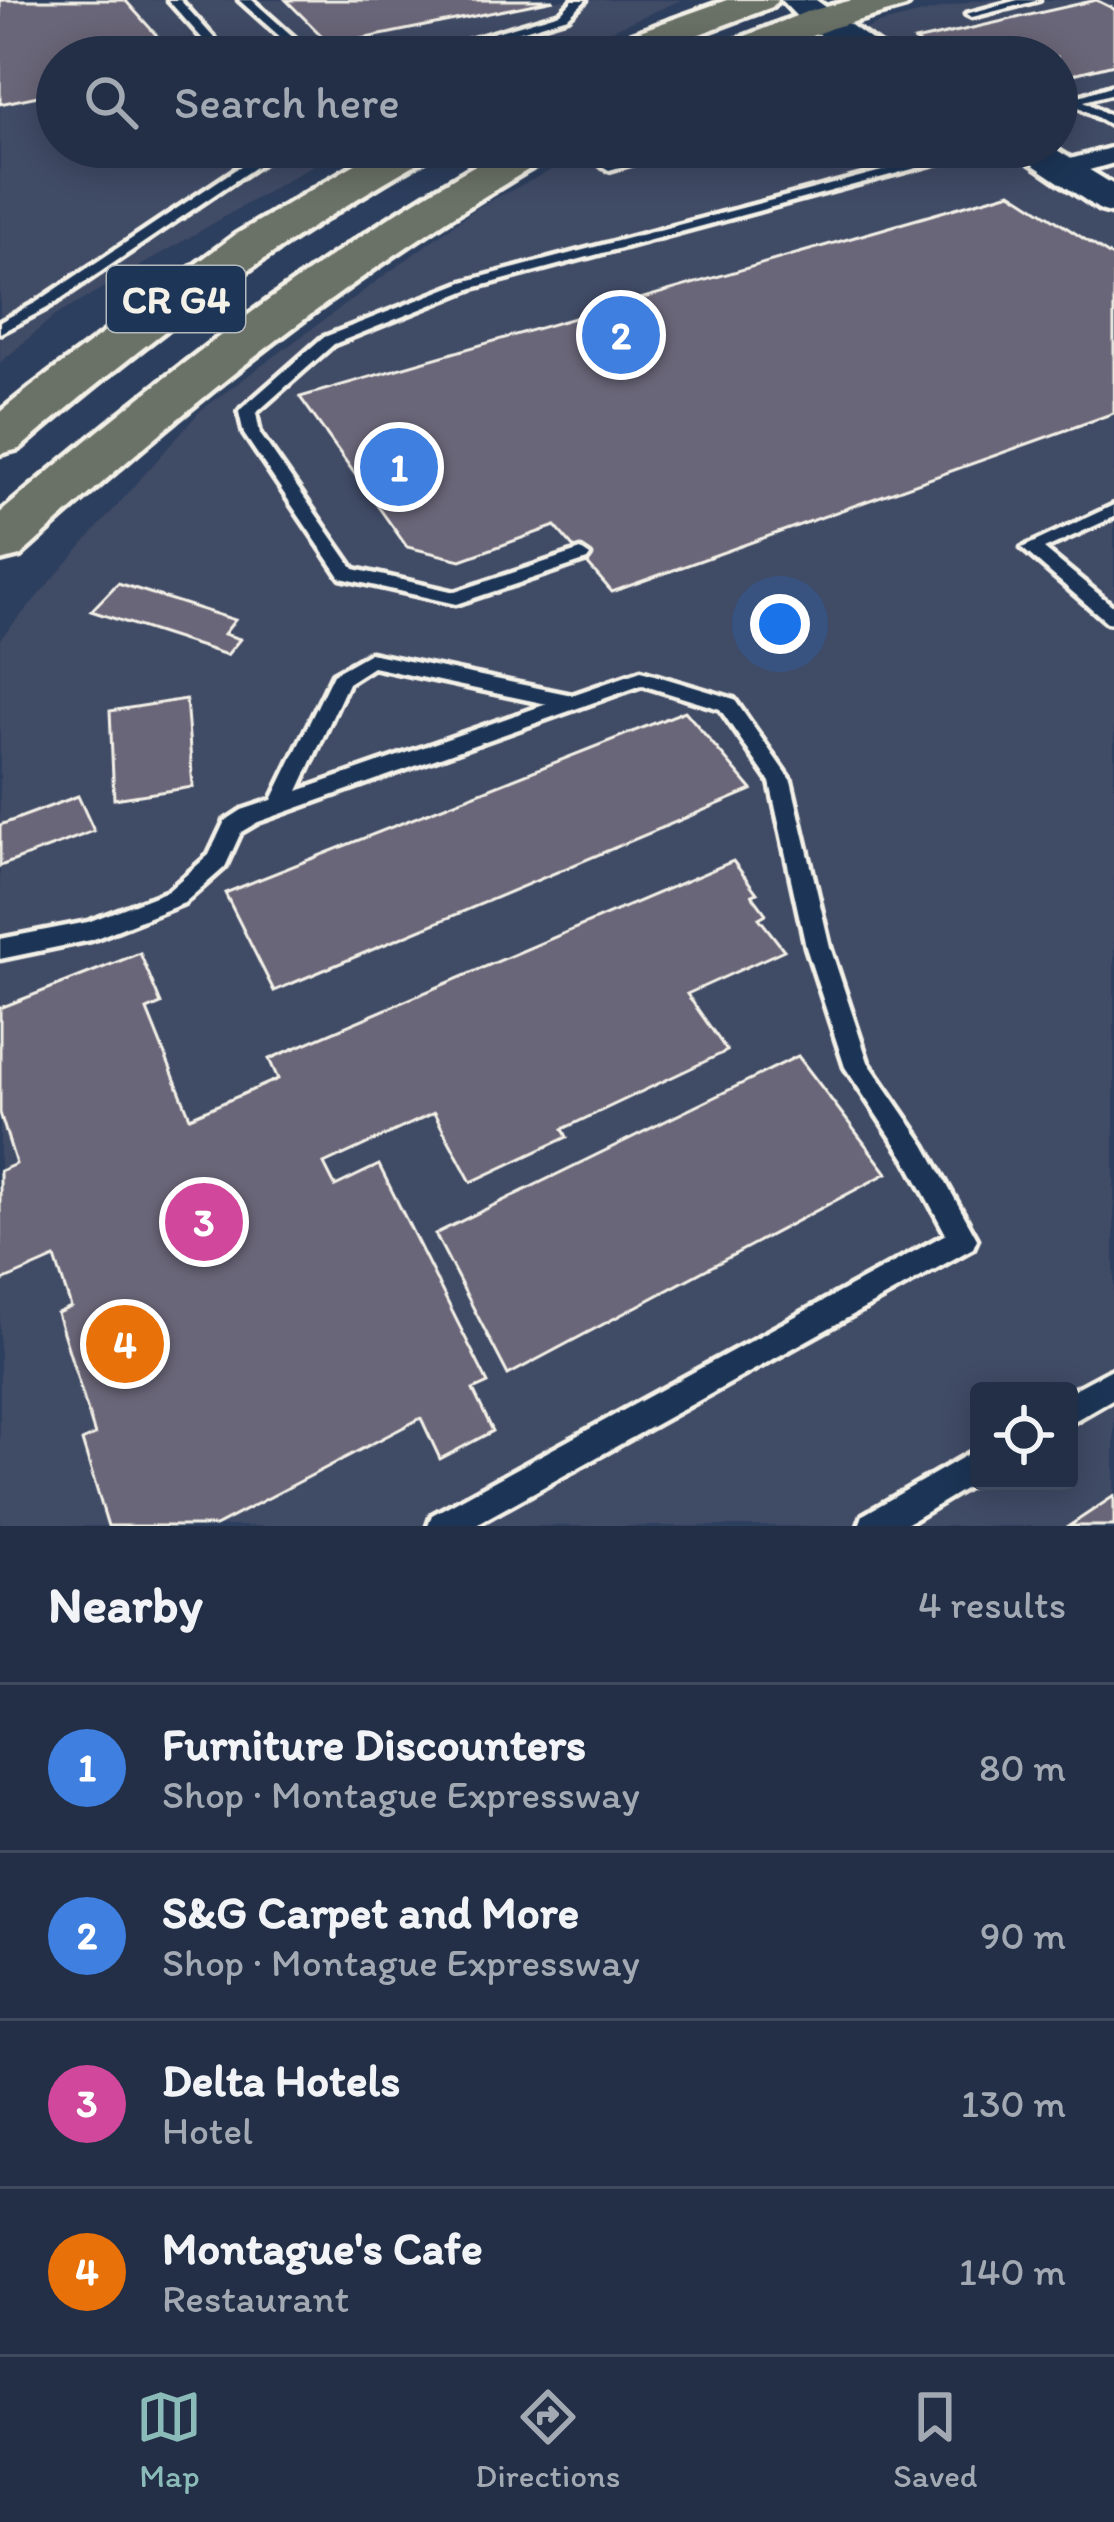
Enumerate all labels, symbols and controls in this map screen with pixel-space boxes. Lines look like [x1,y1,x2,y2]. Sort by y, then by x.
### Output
search box [36,36,1078,168]
icon: search [78,69,144,135]
text: Search here [174,75,400,129]
road number: CR G4 [107,266,245,332]
pin: 2 [582,290,660,380]
pin: 1 [360,422,438,512]
your location [750,594,810,654]
pin: 3 [165,1177,243,1267]
pin: 4 [86,1299,164,1389]
map controls [970,1382,1078,1490]
button: locate [970,1382,1078,1490]
text: Nearby [48,1574,203,1635]
text: 4 results [918,1581,1066,1628]
text: Furniture Discounters [162,1717,586,1771]
text: 1 [78,1744,96,1791]
text: 80 m [979,1744,1066,1791]
text: Shop · Montague Expressway [162,1771,640,1818]
text: S&G Carpet and More [162,1885,579,1939]
text: 2 [77,1912,97,1959]
text: 90 m [980,1912,1066,1959]
text: Shop · Montague Expressway [162,1939,640,1986]
text: Delta Hotels [162,2053,400,2107]
text: 3 [76,2080,98,2127]
text: 130 m [961,2080,1066,2127]
text: Hotel [162,2107,253,2154]
text: Montague's Cafe [162,2221,483,2275]
text: 4 [75,2248,99,2295]
text: 140 m [959,2248,1066,2295]
text: Restaurant [162,2275,349,2322]
tab: Map [136,2384,202,2495]
tab: Directions [475,2384,620,2495]
tab: Saved [893,2384,978,2495]

